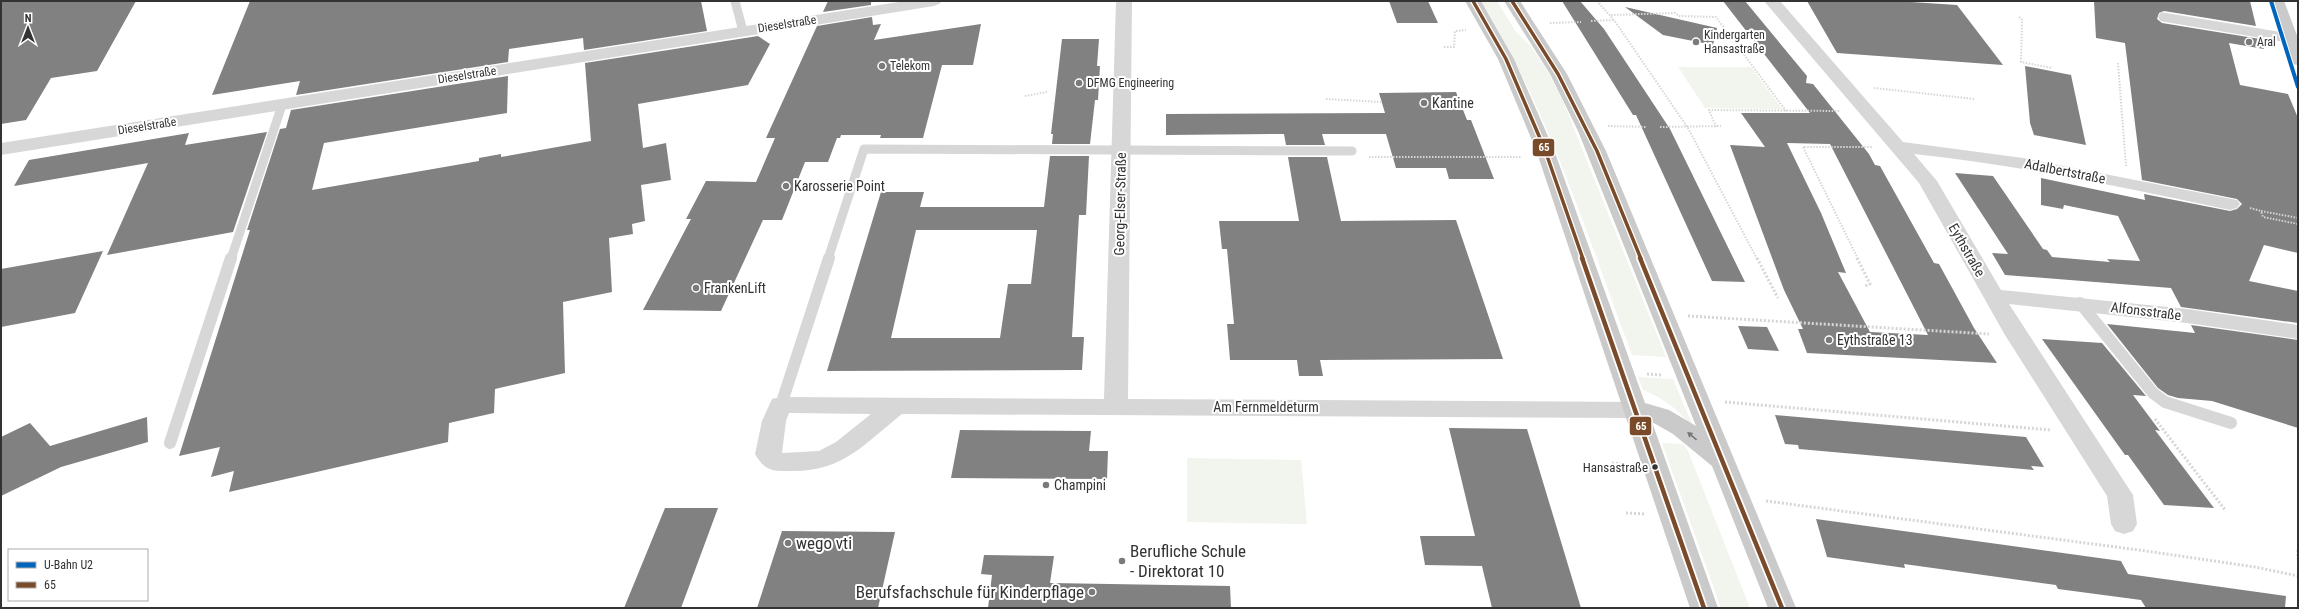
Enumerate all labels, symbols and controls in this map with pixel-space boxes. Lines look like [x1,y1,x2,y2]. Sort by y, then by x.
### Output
north arrow [8,8,48,48]
text: N [25,12,32,25]
street label: Dieselstraße [757,12,818,36]
place label: Kindergarten Hansastraße [1704,28,1765,56]
place label: Aral [2257,35,2276,49]
marker: Kindergarten Hansastraße [1691,37,1701,47]
marker: Aral [2244,37,2254,47]
place label: Telekom [890,59,930,73]
marker: Telekom [877,61,887,71]
street label: Dieselstraße [437,63,498,87]
place label: DFMG Engineering [1087,76,1174,90]
marker: DFMG Engineering [1074,78,1084,88]
place label: Kantine [1432,95,1474,111]
marker: Kantine [1419,98,1429,108]
street label: Dieselstraße [117,114,178,138]
line badge: 65 [1532,138,1555,157]
text: 65 [1538,141,1550,154]
street label: Georg-Elser-Straße [1111,152,1129,256]
street label: Adalbertstraße [2023,155,2107,187]
place label: Karosserie Point [794,178,885,194]
marker: Karosserie Point [781,181,791,191]
street label: Eythstraße [1945,221,1989,280]
place label: FrankenLift [704,280,766,296]
marker: FrankenLift [691,283,701,293]
street label: Alfonsstraße [2110,299,2183,323]
place label: Eythstraße 13 [1837,332,1913,348]
marker: Eythstraße 13 [1824,335,1834,345]
street label: Am Fernmeldeturm [1213,399,1319,415]
line badge: 65 [1629,416,1652,436]
text: 65 [1635,420,1647,433]
one-way arrow [1687,432,1698,441]
place label: Hansastraße [1583,460,1648,475]
marker: Hansastraße [1650,462,1660,472]
place label: Champini [1054,477,1106,493]
marker: Champini [1041,480,1051,490]
place label: wego vti [796,533,852,553]
marker: wego vti [783,538,793,548]
place label: Berufliche Schule - Direktorat 10 [1130,541,1246,581]
legend [8,549,148,601]
marker: Berufliche Schule - Direktorat 10 [1117,556,1127,566]
text: U-Bahn U2 [44,558,93,572]
text: 65 [44,578,56,592]
place label: Berufsfachschule für Kinderpflage [856,582,1084,602]
marker: Berufsfachschule für Kinderpflage [1087,587,1097,597]

